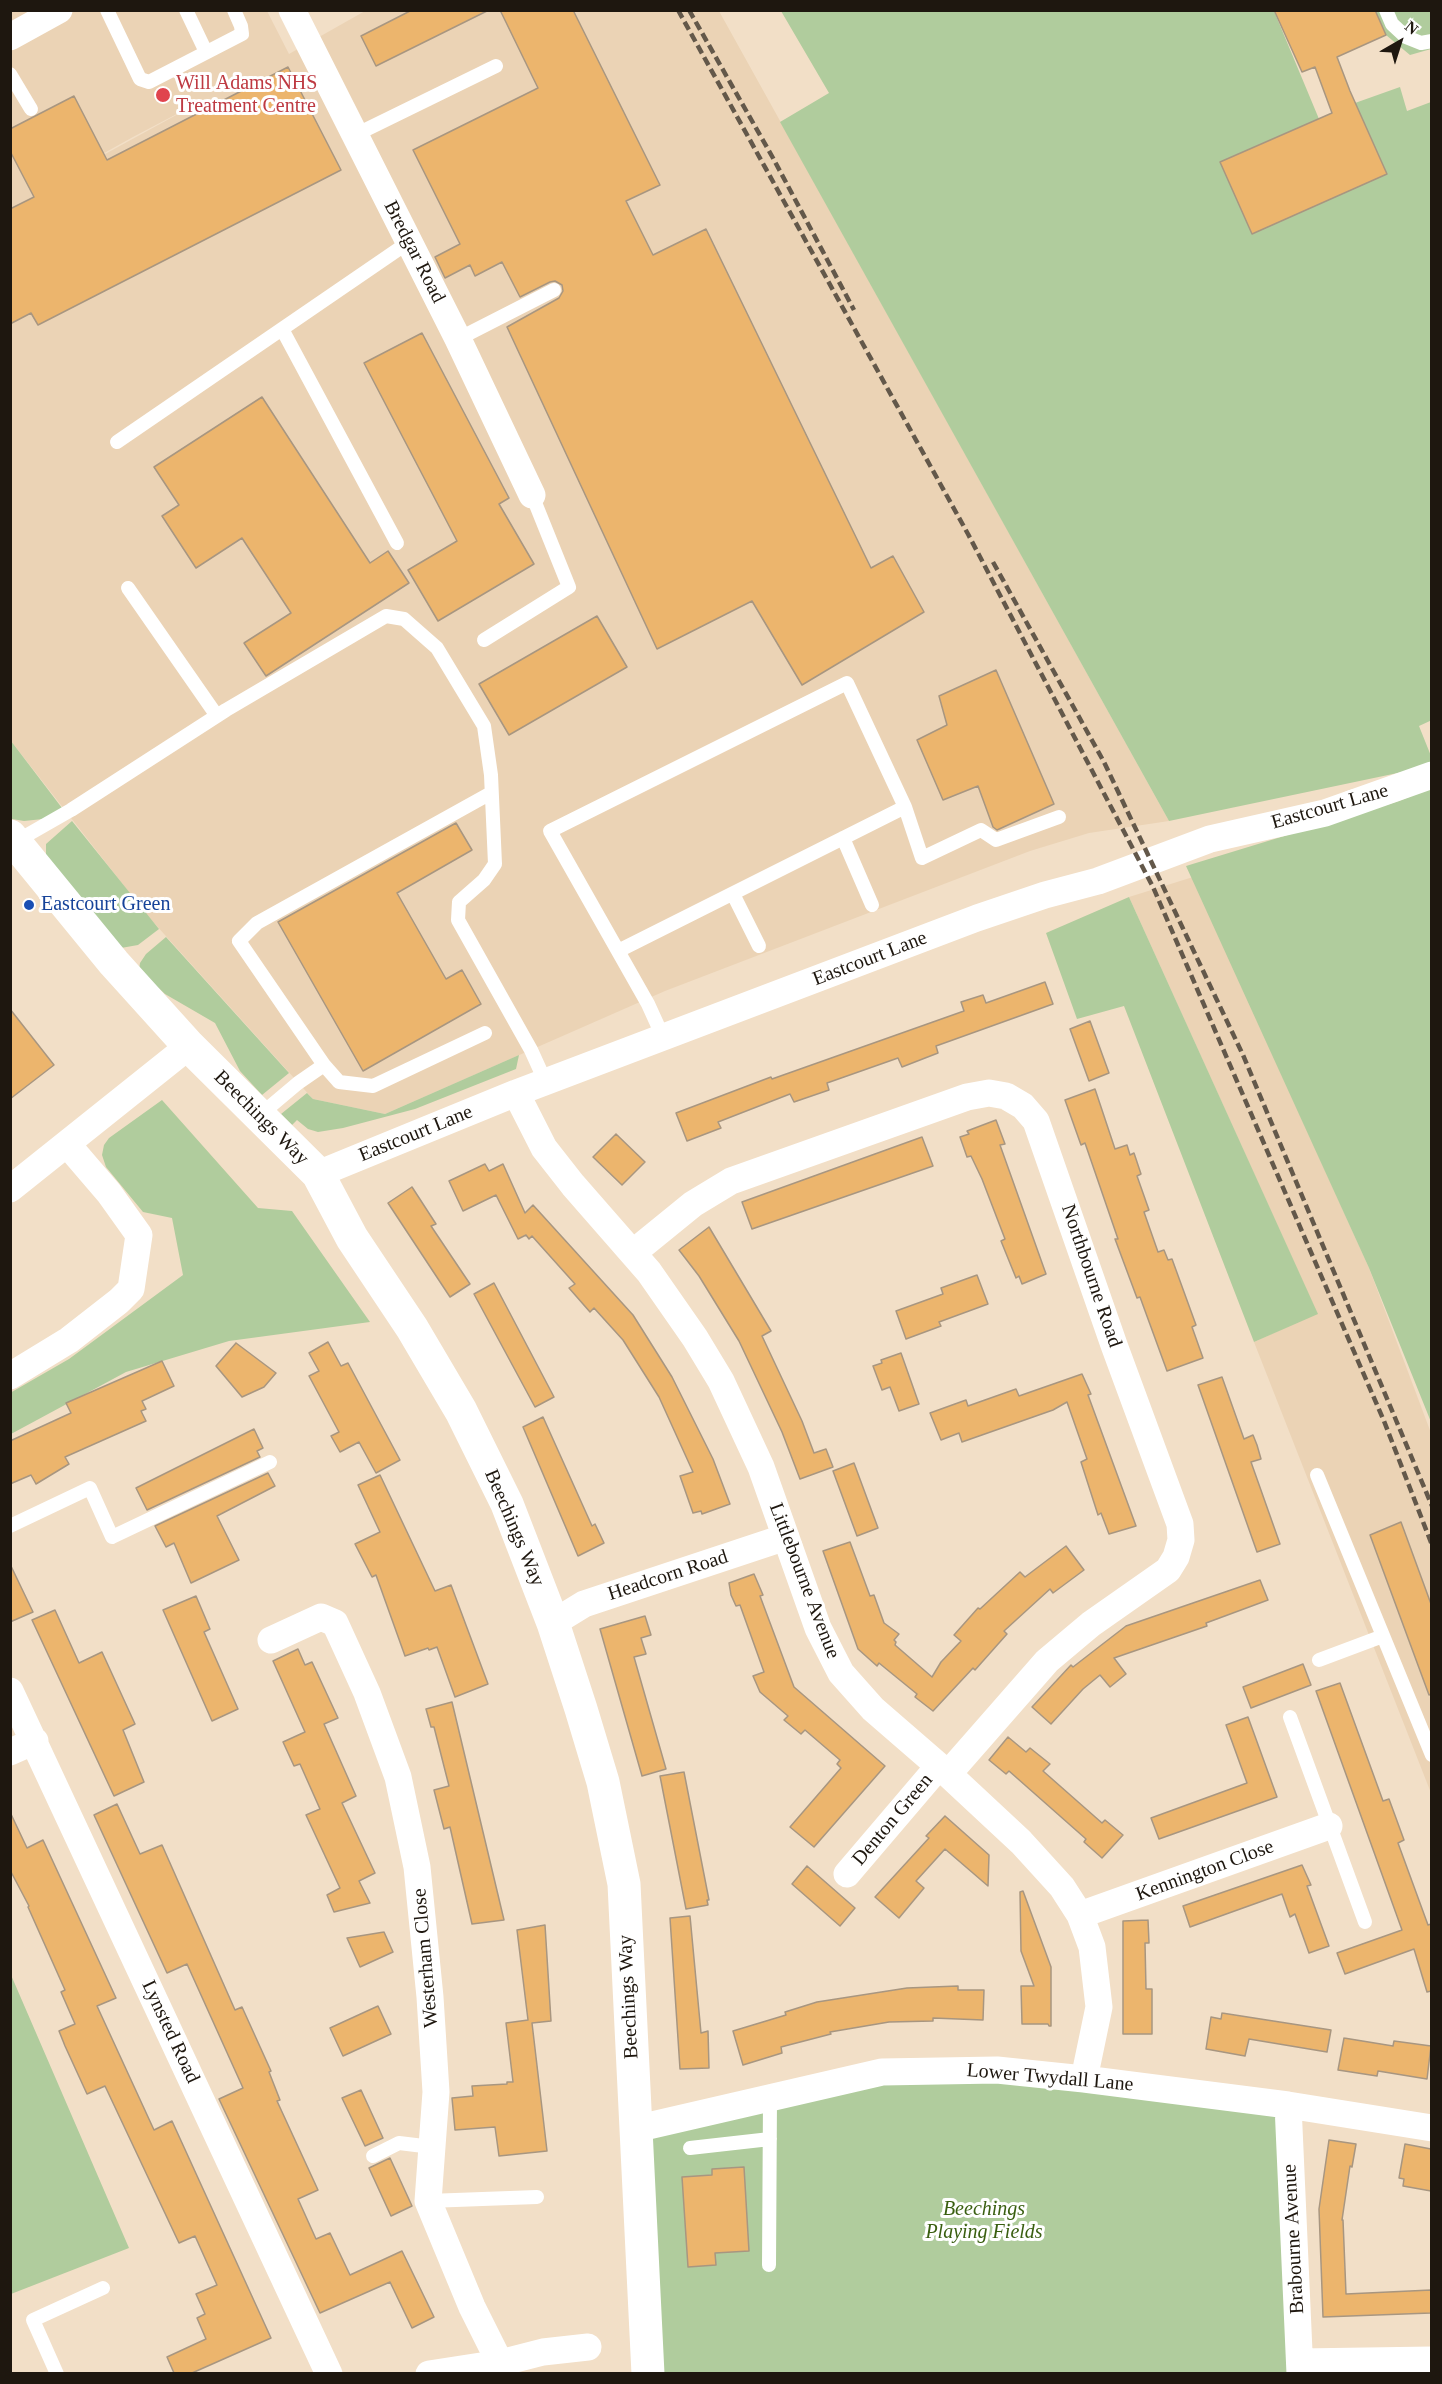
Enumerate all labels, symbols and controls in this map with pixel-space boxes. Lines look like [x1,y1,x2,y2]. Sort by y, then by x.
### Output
north arrow [1370,12,1430,72]
text: N [1402,17,1421,38]
place label: Will Adams NHS Treatment Centre [176,72,317,119]
marker: Will Adams NHS Treatment Centre [154,86,172,104]
street label: Bredgar Road [378,197,450,307]
street label: Eastcourt Lane [1269,779,1391,835]
place label: Eastcourt Green [41,893,170,917]
marker: Eastcourt Green [22,898,36,912]
street label: Eastcourt Lane [809,926,931,992]
street label: Beechings Way [209,1066,313,1170]
street label: Eastcourt Lane [356,1100,476,1168]
street label: Northbourne Road [1055,1201,1127,1351]
street label: Beechings Way [479,1466,549,1590]
street label: Littlebourne Avenue [763,1500,845,1662]
street label: Headcorn Road [605,1545,731,1607]
street label: Denton Green [848,1769,938,1871]
street label: Kennington Close [1133,1835,1277,1907]
street label: Westerham Close [408,1887,444,2029]
street label: Beechings Way [614,1934,644,2060]
street label: Lynsted Road [136,1977,204,2087]
street label: Lower Twydall Lane [966,2059,1134,2097]
street label: Brabourne Avenue [1278,2163,1310,2315]
park label: Beechings Playing Fields [925,2198,1043,2245]

